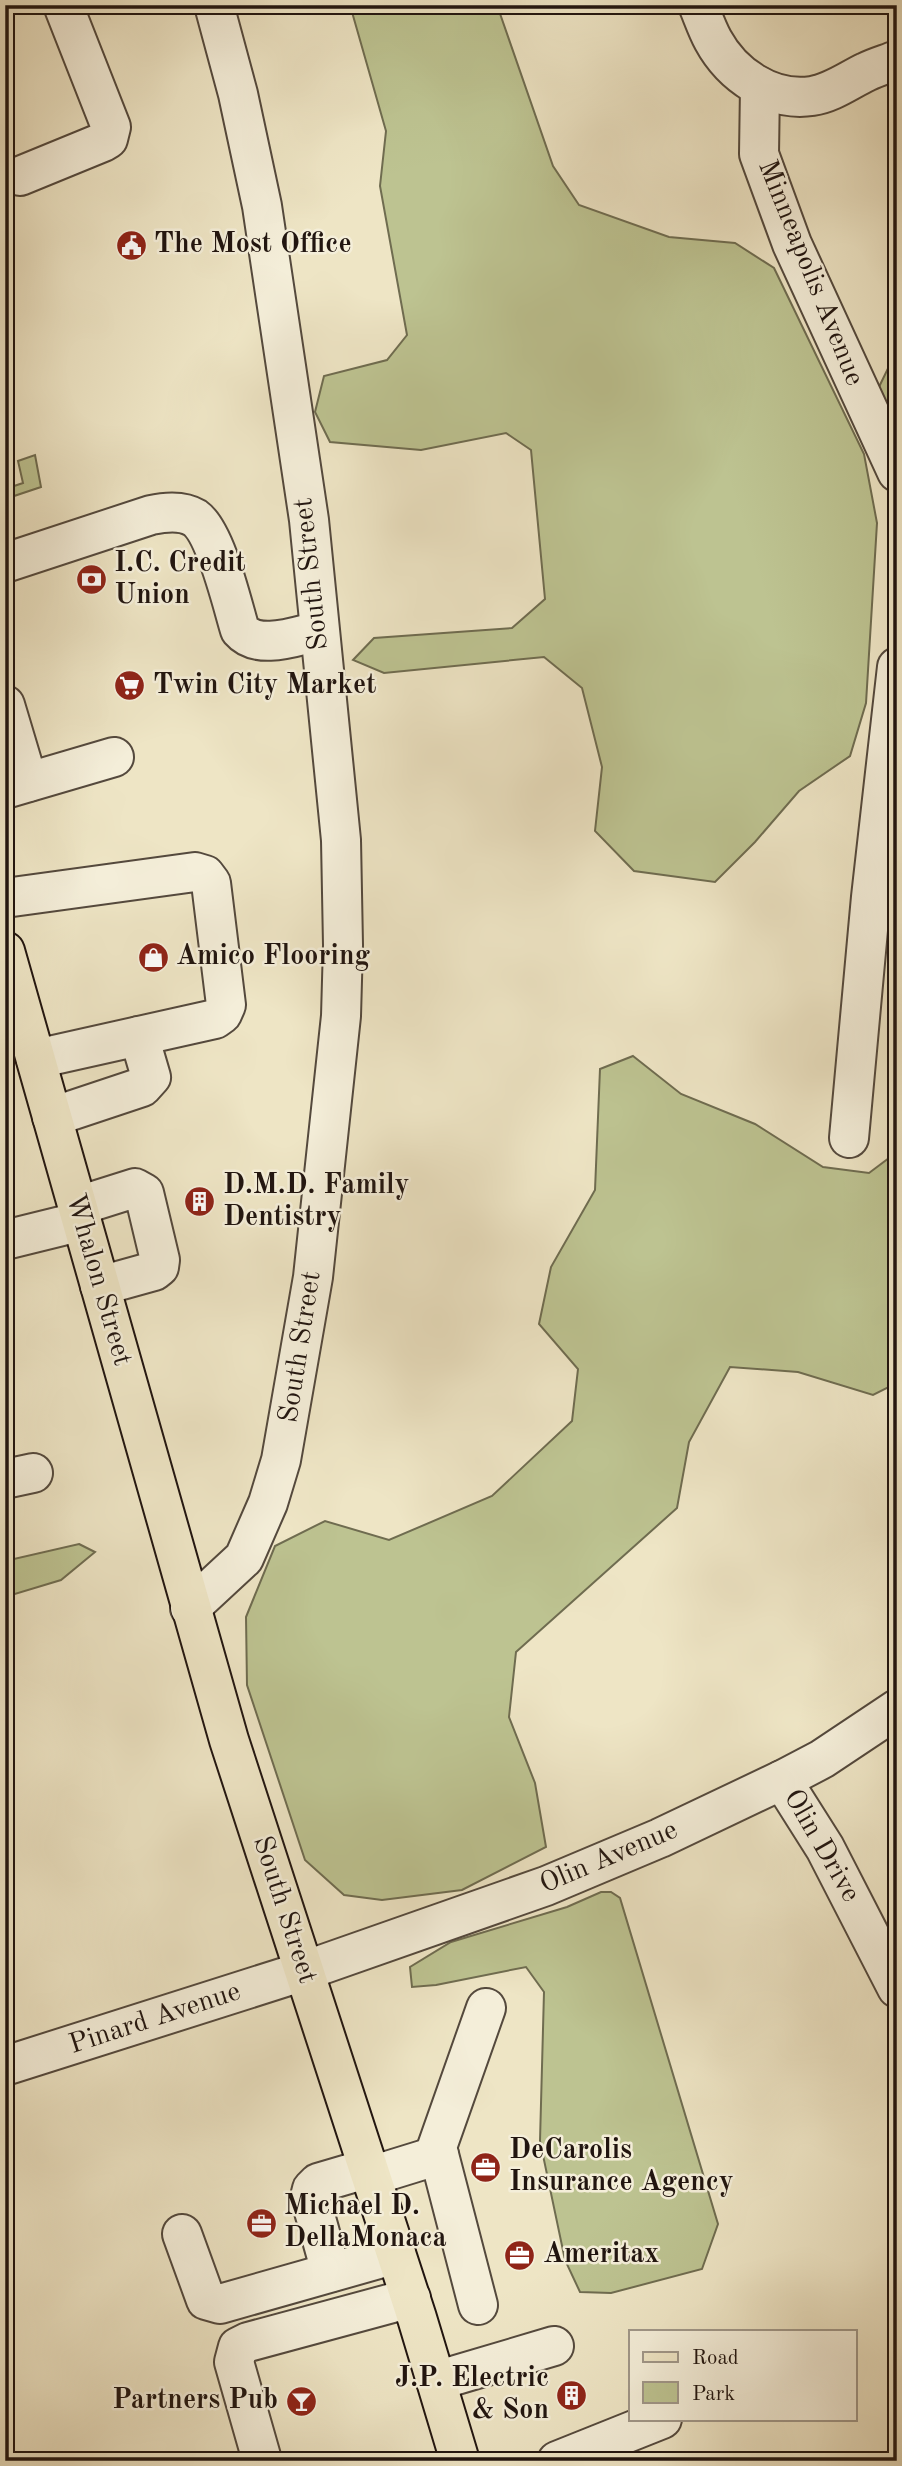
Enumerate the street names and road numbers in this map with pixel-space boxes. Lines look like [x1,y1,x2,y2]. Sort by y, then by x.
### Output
street label: Minneapolis Avenue [752,156,868,390]
street label: South Street [290,496,334,652]
street label: Whalon Street [60,1191,136,1369]
street label: South Street [275,1269,327,1425]
street label: Olin Drive [778,1785,864,1907]
street label: Olin Avenue [536,1816,682,1900]
street label: South Street [247,1833,321,1987]
street label: Pinard Avenue [66,1978,244,2060]

